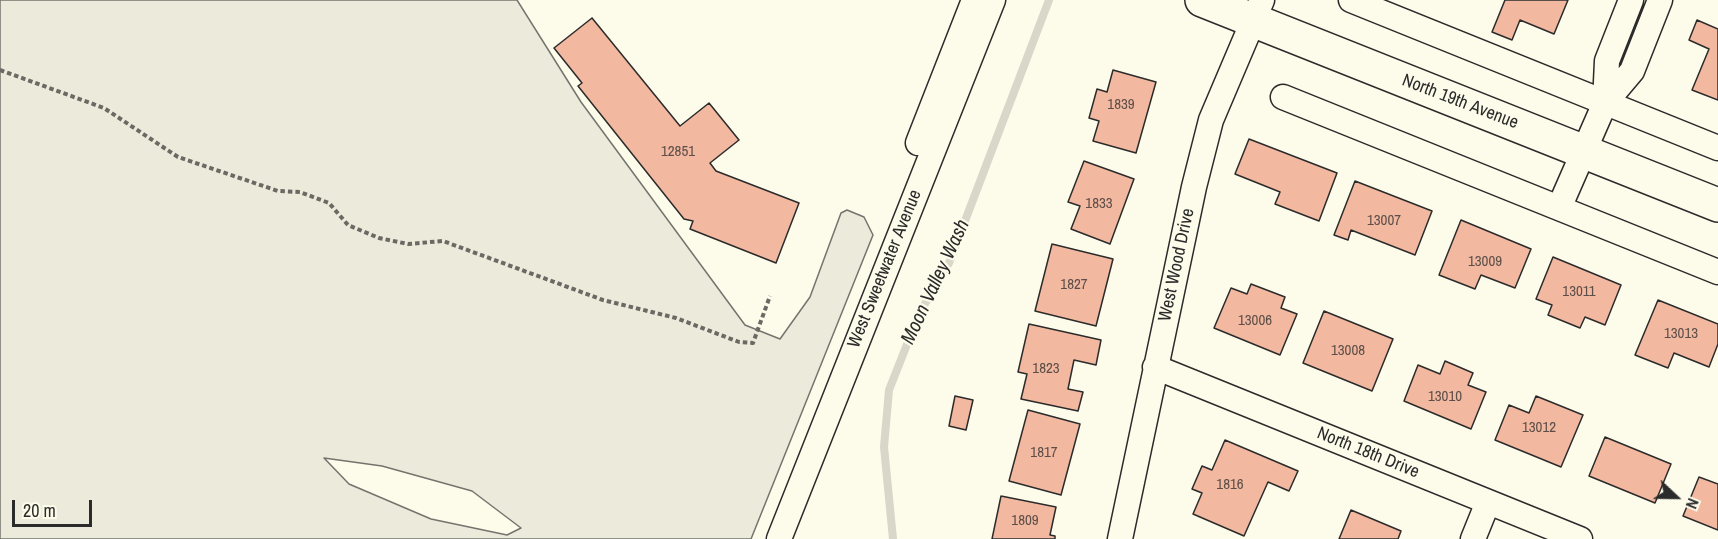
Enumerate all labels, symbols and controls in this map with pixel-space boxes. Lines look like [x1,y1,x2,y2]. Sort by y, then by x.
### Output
street label: North 19th Avenue [1399,70,1521,134]
house number: 1839 [1107,96,1135,114]
house number: 12851 [661,143,695,161]
street label: West Sweetwater Avenue [843,187,927,351]
house number: 1833 [1085,195,1113,213]
street label: West Wood Drive [1154,206,1200,324]
house number: 13007 [1367,212,1401,230]
water label: Moon Valley Wash [897,216,975,348]
house number: 13009 [1468,253,1502,271]
house number: 1827 [1060,276,1088,294]
house number: 13011 [1562,283,1596,301]
house number: 13006 [1238,312,1272,330]
house number: 13013 [1664,325,1698,343]
house number: 13008 [1331,342,1365,360]
house number: 1823 [1032,360,1060,378]
house number: 13010 [1428,388,1462,406]
house number: 13012 [1522,419,1556,437]
street label: North 18th Drive [1314,423,1422,483]
house number: 1817 [1030,444,1058,462]
north arrow [1646,467,1706,527]
house number: 1816 [1216,476,1244,494]
scale bar [15,488,94,526]
text: N [1681,495,1705,512]
text: 20 m [23,498,56,523]
house number: 1809 [1011,512,1039,530]

